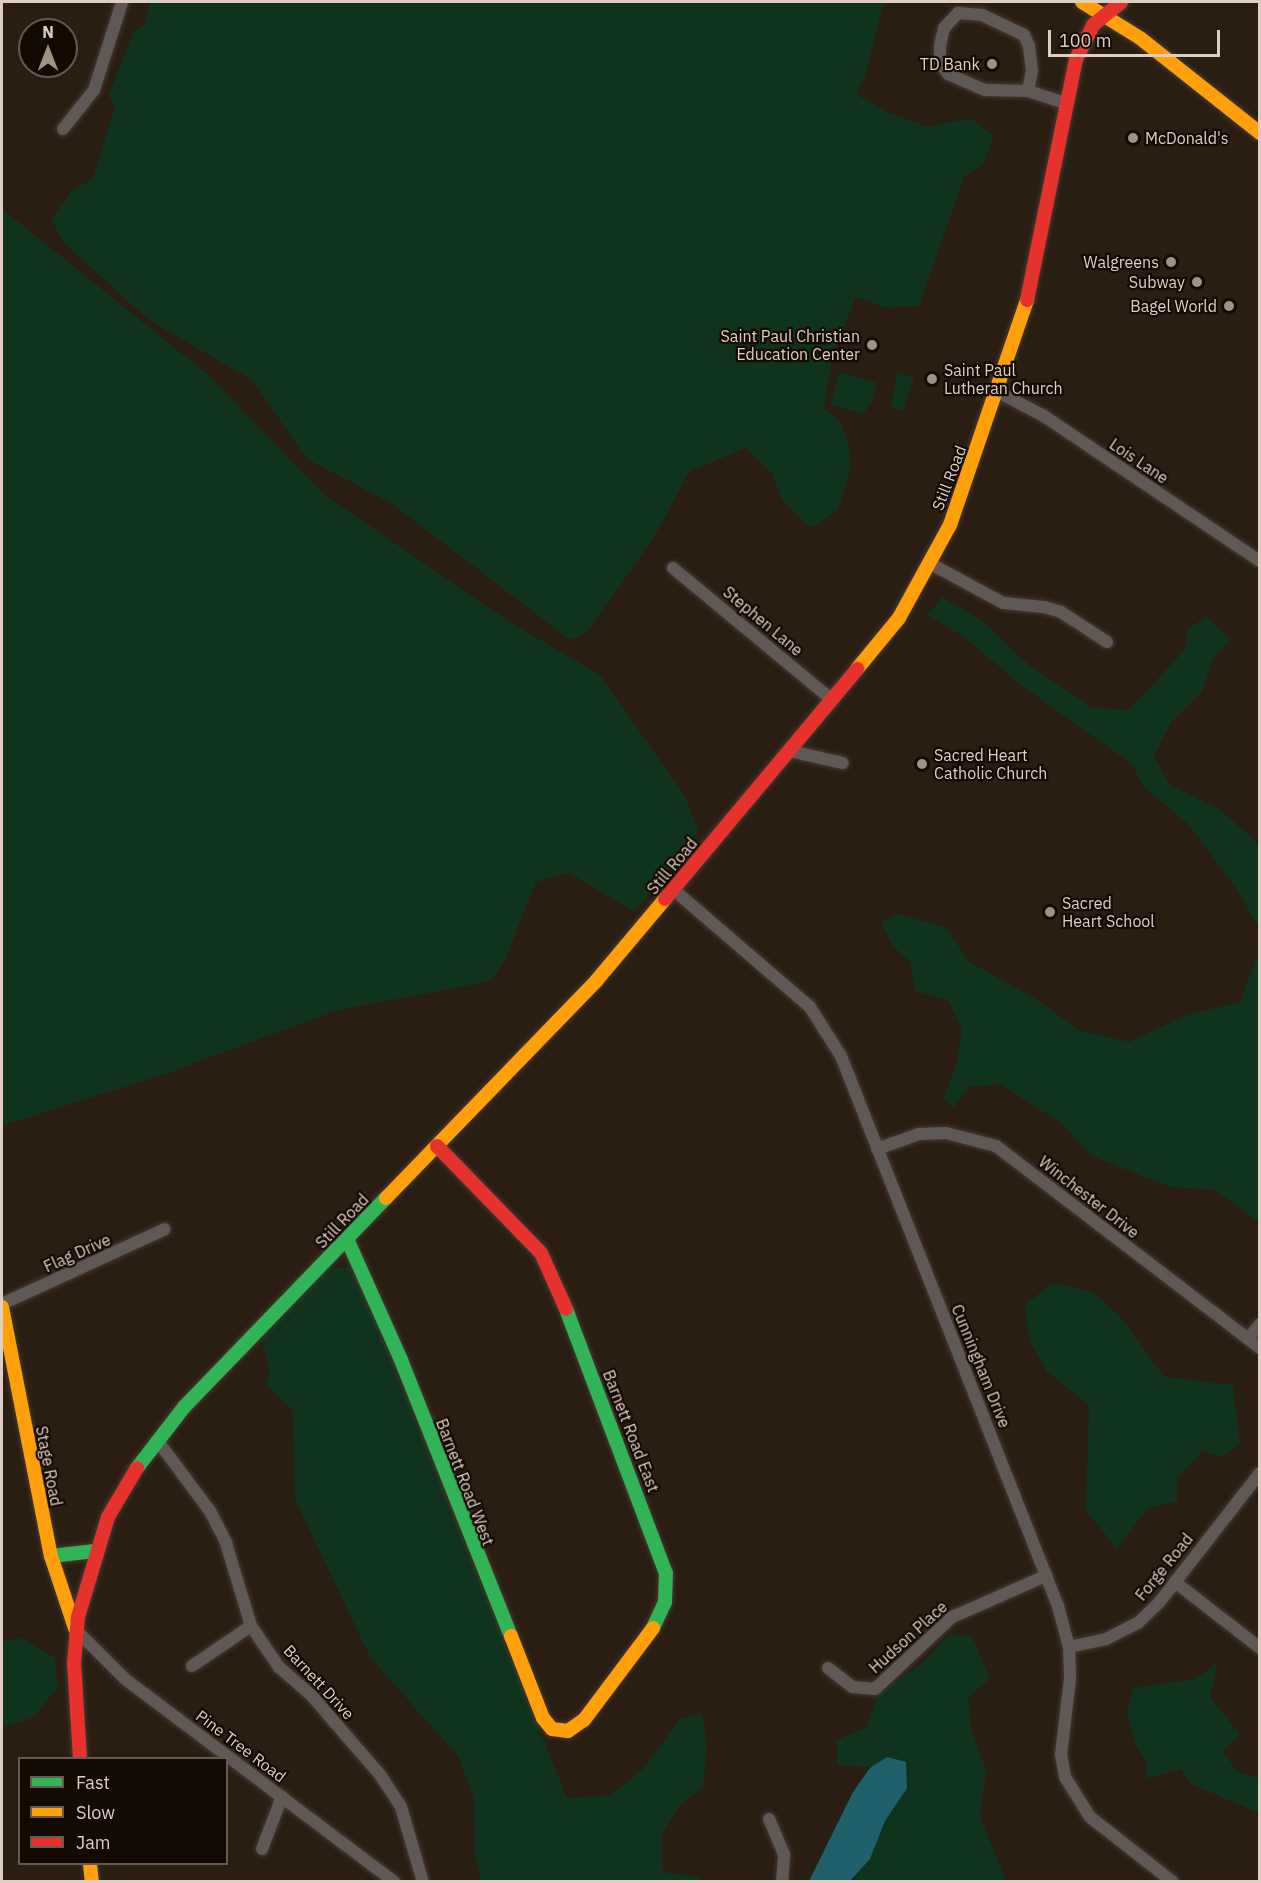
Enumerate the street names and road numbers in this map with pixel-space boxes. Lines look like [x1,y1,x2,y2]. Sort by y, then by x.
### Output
street label: Lois Lane [1106,434,1172,488]
street label: Still Road [928,443,970,513]
street label: Stephen Lane [719,582,807,660]
street label: Still Road [643,834,701,898]
street label: Winchester Drive [1035,1152,1143,1242]
street label: Still Road [311,1190,373,1252]
street label: Flag Drive [41,1230,113,1276]
street label: Cunningham Drive [948,1302,1014,1430]
street label: Barnett Road East [599,1367,663,1495]
street label: Barnett Road West [432,1416,498,1548]
street label: Stage Road [32,1424,66,1508]
street label: Forge Road [1131,1530,1197,1604]
street label: Hudson Place [865,1597,951,1677]
street label: Barnett Drive [280,1641,358,1723]
street label: Pine Tree Road [192,1706,290,1786]

